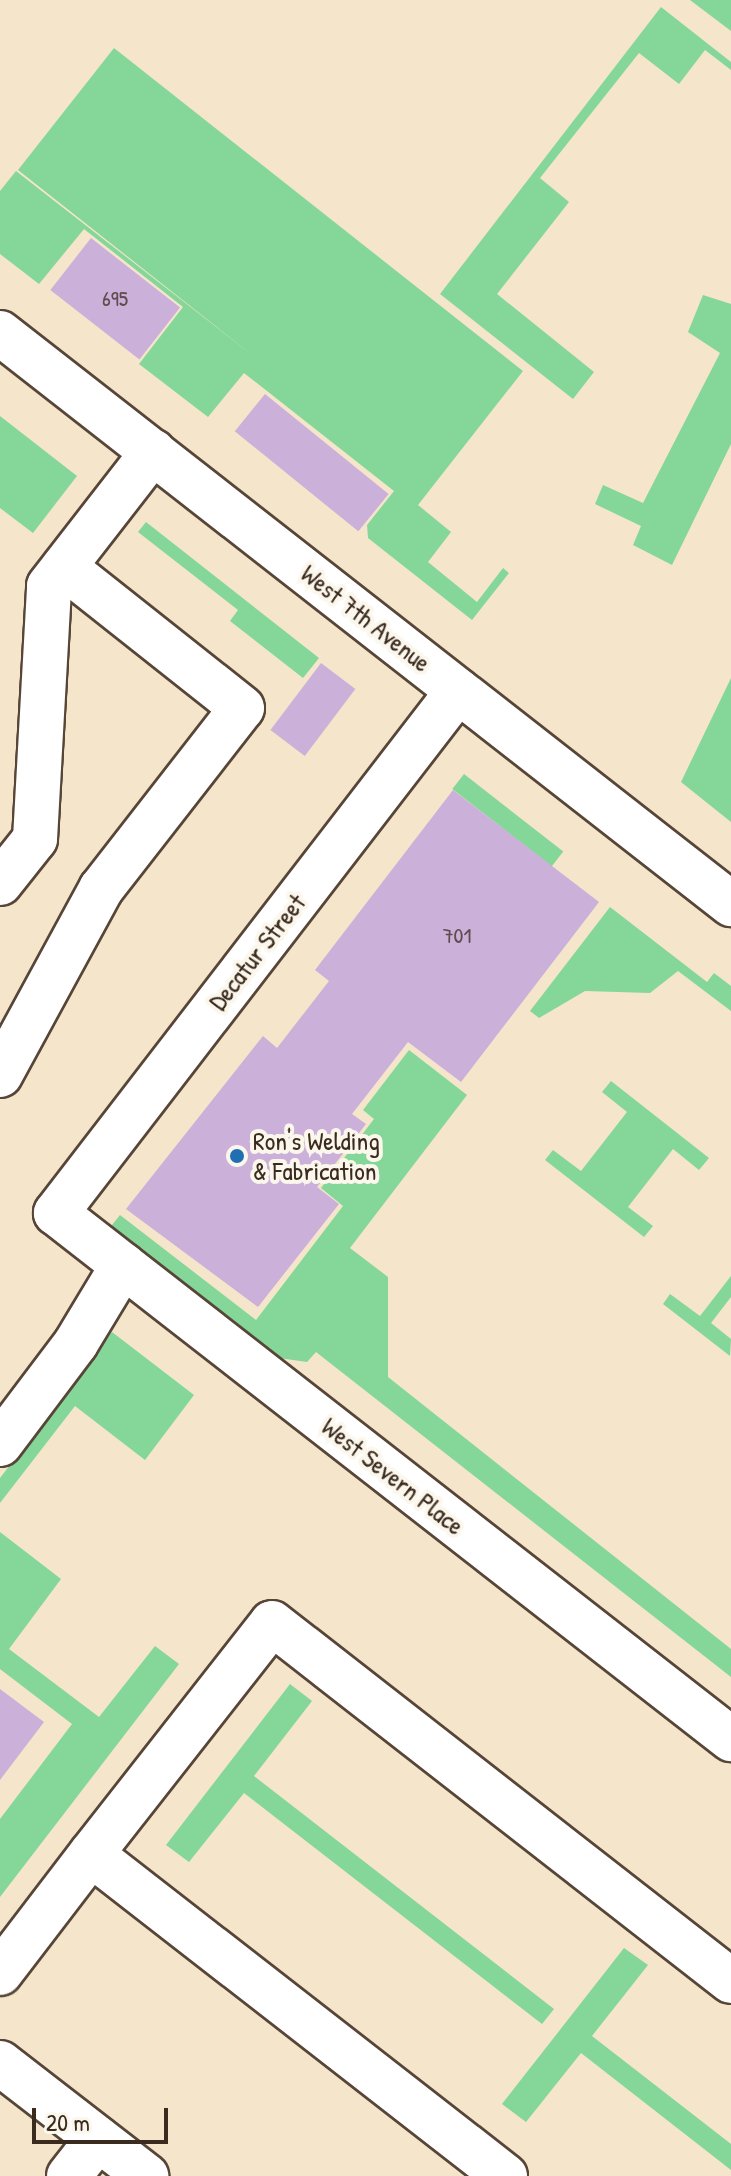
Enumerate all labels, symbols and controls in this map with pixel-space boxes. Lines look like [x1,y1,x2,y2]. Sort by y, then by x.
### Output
house number: 695 [102,286,128,312]
street label: West 7th Avenue [295,558,437,678]
street label: Decatur Street [202,888,312,1016]
house number: 701 [443,923,471,949]
place label: Ron's Welding & Fabrication [253,1125,380,1186]
marker: Ron's Welding & Fabrication [228,1147,246,1165]
street label: West Severn Place [316,1411,470,1541]
scale bar [36,2092,172,2142]
text: 20 m [46,2106,90,2138]

